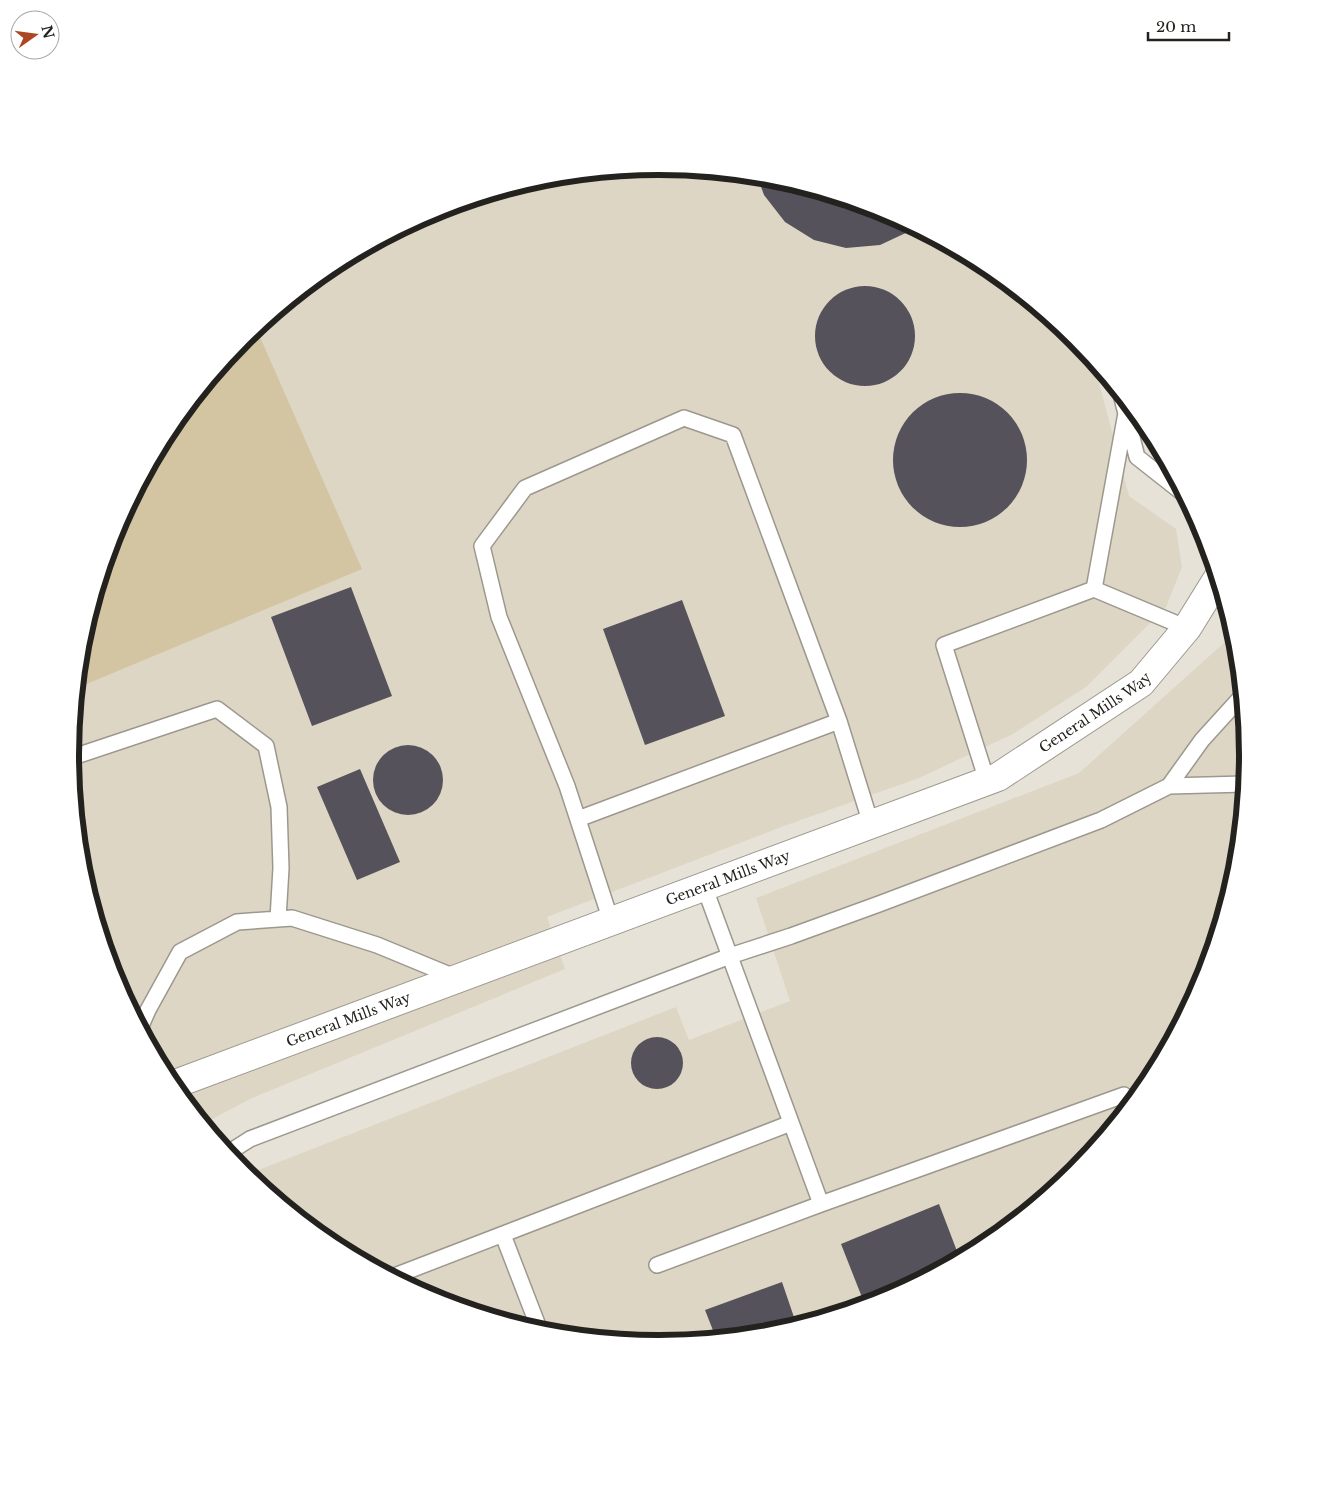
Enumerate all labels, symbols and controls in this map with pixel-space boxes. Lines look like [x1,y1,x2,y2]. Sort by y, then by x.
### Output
north arrow [10,10,60,60]
scale bar [1148,10,1229,42]
text: 20 m [1156,17,1196,36]
text: N [37,23,58,40]
street label: General Mills Way [1036,669,1155,757]
street label: General Mills Way [663,846,793,909]
street label: General Mills Way [284,988,413,1051]

